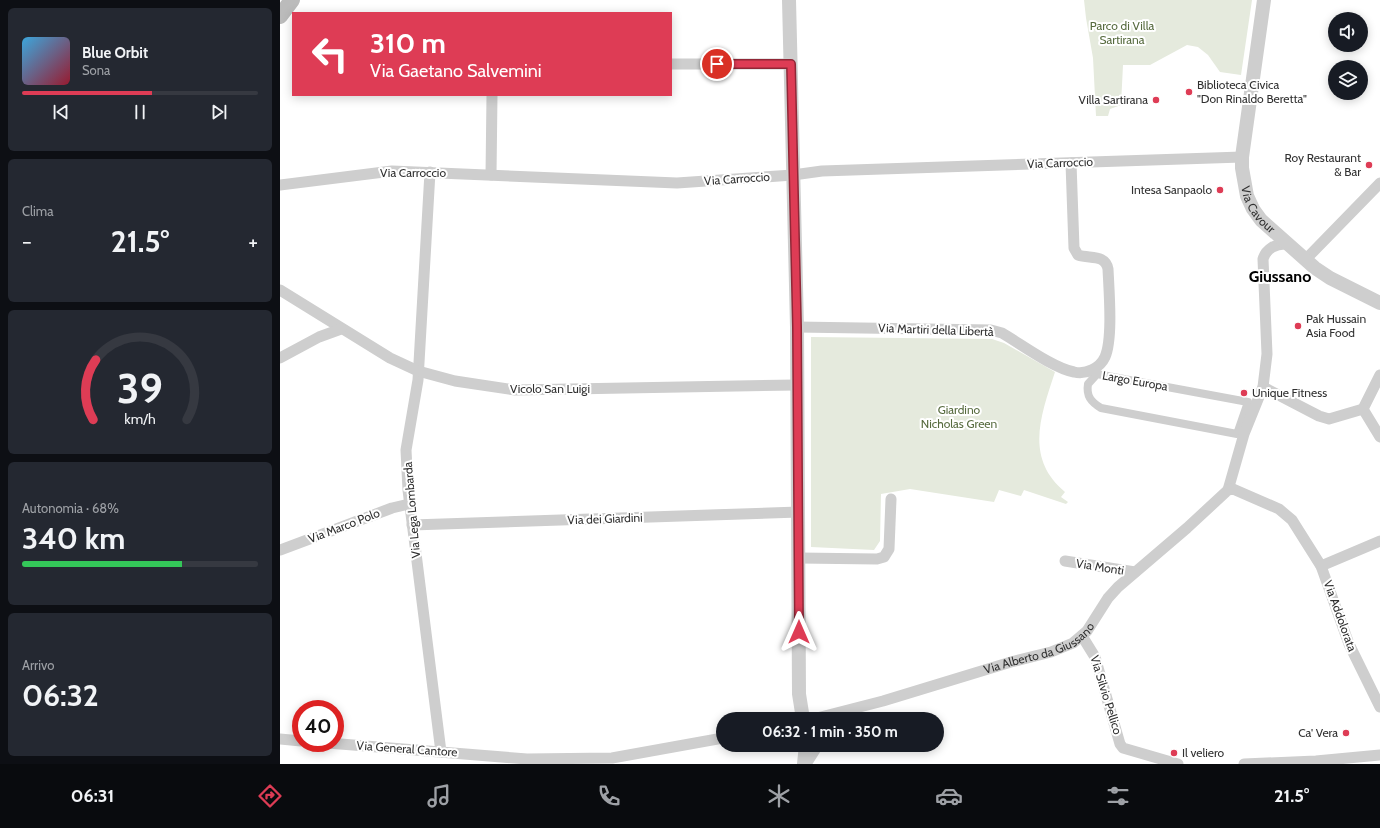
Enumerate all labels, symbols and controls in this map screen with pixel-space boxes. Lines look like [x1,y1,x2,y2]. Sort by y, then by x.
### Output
map controls [1328,12,1368,100]
button: sound [1328,12,1368,52]
park label: Parco di Villa Sartirana [1090,18,1154,47]
text: 310 m [370,26,446,60]
icon: left [304,28,356,80]
text: Blue Orbit [82,44,148,62]
pin [700,47,734,81]
icon: arrive [706,53,728,75]
text: Via Gaetano Salvemini [370,60,542,82]
button: layers [1328,60,1368,100]
text: Sona [82,62,110,78]
place label: Biblioteca Civica "Don Rinaldo Beretta" [1197,77,1307,106]
marker: Biblioteca Civica "Don Rinaldo Beretta" [1184,87,1194,97]
place label: Villa Sartirana [1078,92,1148,107]
marker: Villa Sartirana [1151,95,1161,105]
icon: previous [50,101,72,123]
icon: pause [129,101,151,123]
icon: next [208,101,230,123]
place label: Roy Restaurant & Bar [1284,150,1361,179]
street label: Via Carroccio [1027,154,1094,171]
marker: Roy Restaurant & Bar [1364,160,1374,170]
street label: Via Carroccio [380,165,446,180]
street label: Via Carroccio [704,169,771,188]
place label: Intesa Sanpaolo [1131,182,1212,197]
marker: Intesa Sanpaolo [1215,185,1225,195]
street label: Via Cavour [1238,185,1279,236]
text: Clima [22,203,53,219]
text: 21.5° [111,223,169,260]
text: − [22,228,32,255]
text: + [248,228,258,255]
district label: Giussano [1249,267,1311,286]
place label: Pak Hussain Asia Food [1306,311,1366,340]
street label: Via Martiri della Libertà [878,320,994,339]
marker: Pak Hussain Asia Food [1293,321,1303,331]
text: 39 [117,363,163,413]
street label: Largo Europa [1101,367,1169,394]
street label: Vicolo San Luigi [510,381,590,396]
place label: Unique Fitness [1252,385,1327,400]
marker: Unique Fitness [1239,388,1249,398]
park label: Giardino Nicholas Green [921,402,997,431]
text: km/h [124,410,156,428]
street label: Via Lega Lombarda [400,461,423,559]
text: Autonomia · 68% [22,500,119,516]
street label: Via Marco Polo [306,505,382,546]
street label: Via dei Giardini [567,510,643,527]
text: 340 km [22,520,125,557]
street label: Via Monti [1075,555,1125,578]
street label: Via Addolorata [1321,578,1360,654]
position arrow [778,611,820,653]
street label: Via Alberto da Giussano [982,619,1098,677]
street label: Via Silvio Pellico [1087,654,1126,737]
text: Arrivo [22,657,54,673]
text: 06:32 [22,677,99,714]
speed limit sign: 40 [292,700,344,752]
text: 06:32 · 1 min · 350 m [762,723,898,741]
place label: Ca' Vera [1298,725,1338,740]
marker: Ca' Vera [1341,728,1351,738]
street label: Via General Cantore [356,737,458,760]
place label: Il veliero [1182,745,1225,760]
marker: Il veliero [1169,748,1179,758]
icon: directions [256,782,284,810]
icon: music [425,782,453,810]
icon: phone [595,782,623,810]
icon: climate [765,782,793,810]
icon: car [935,782,963,810]
icon: filters [1104,782,1132,810]
text: 06:31 [71,785,114,807]
text: 21.5° [1274,785,1309,807]

